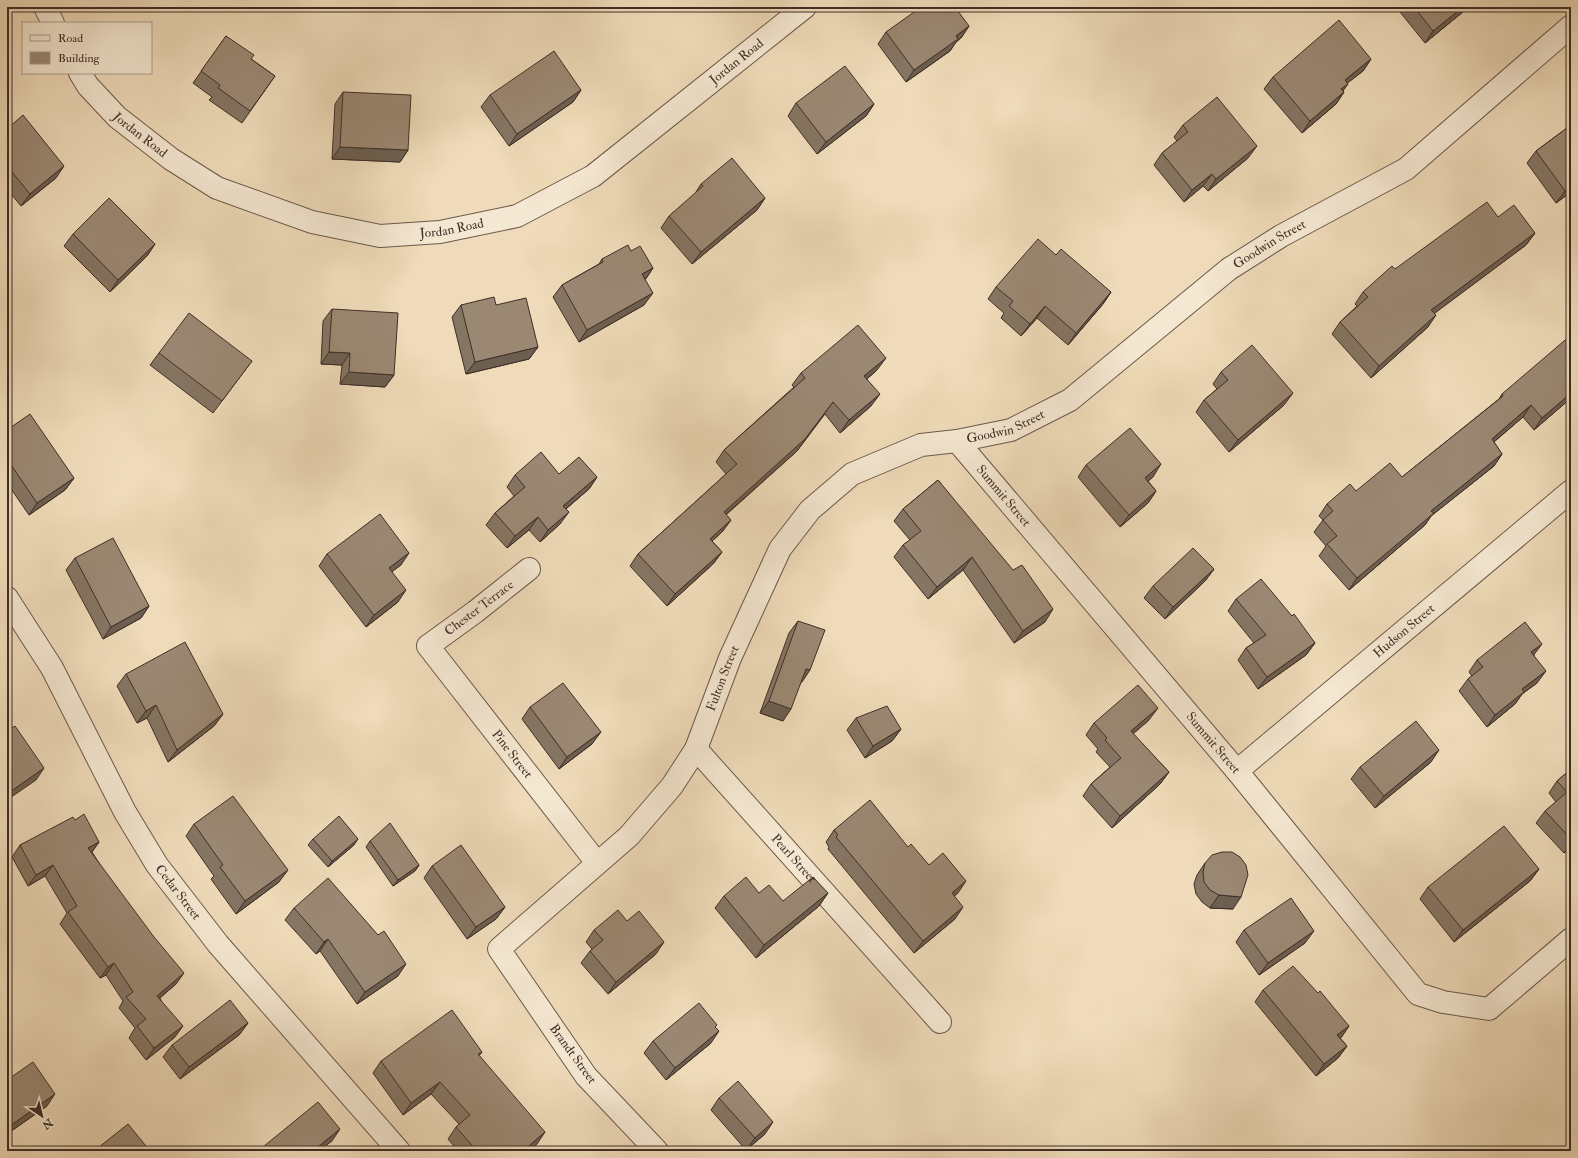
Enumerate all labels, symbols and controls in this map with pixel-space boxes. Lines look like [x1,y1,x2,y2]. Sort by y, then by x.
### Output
legend [22,22,152,74]
text: Road [58,31,83,46]
street label: Jordan Road [706,35,767,89]
text: Building [58,51,101,66]
street label: Jordan Road [108,109,171,161]
street label: Jordan Road [418,215,486,241]
street label: Goodwin Street [1230,216,1309,272]
street label: Goodwin Street [965,406,1047,447]
street label: Summit Street [973,462,1034,530]
street label: Chester Terrace [441,576,517,639]
street label: Hudson Street [1370,601,1438,661]
street label: Fulton Street [703,643,743,713]
street label: Summit Street [1183,709,1244,777]
street label: Pine Street [488,727,536,782]
street label: Pearl Street [768,831,820,886]
street label: Cedar Street [152,861,204,923]
street label: Brandt Street [546,1021,600,1087]
north arrow [22,1096,62,1136]
text: N [39,1115,56,1133]

